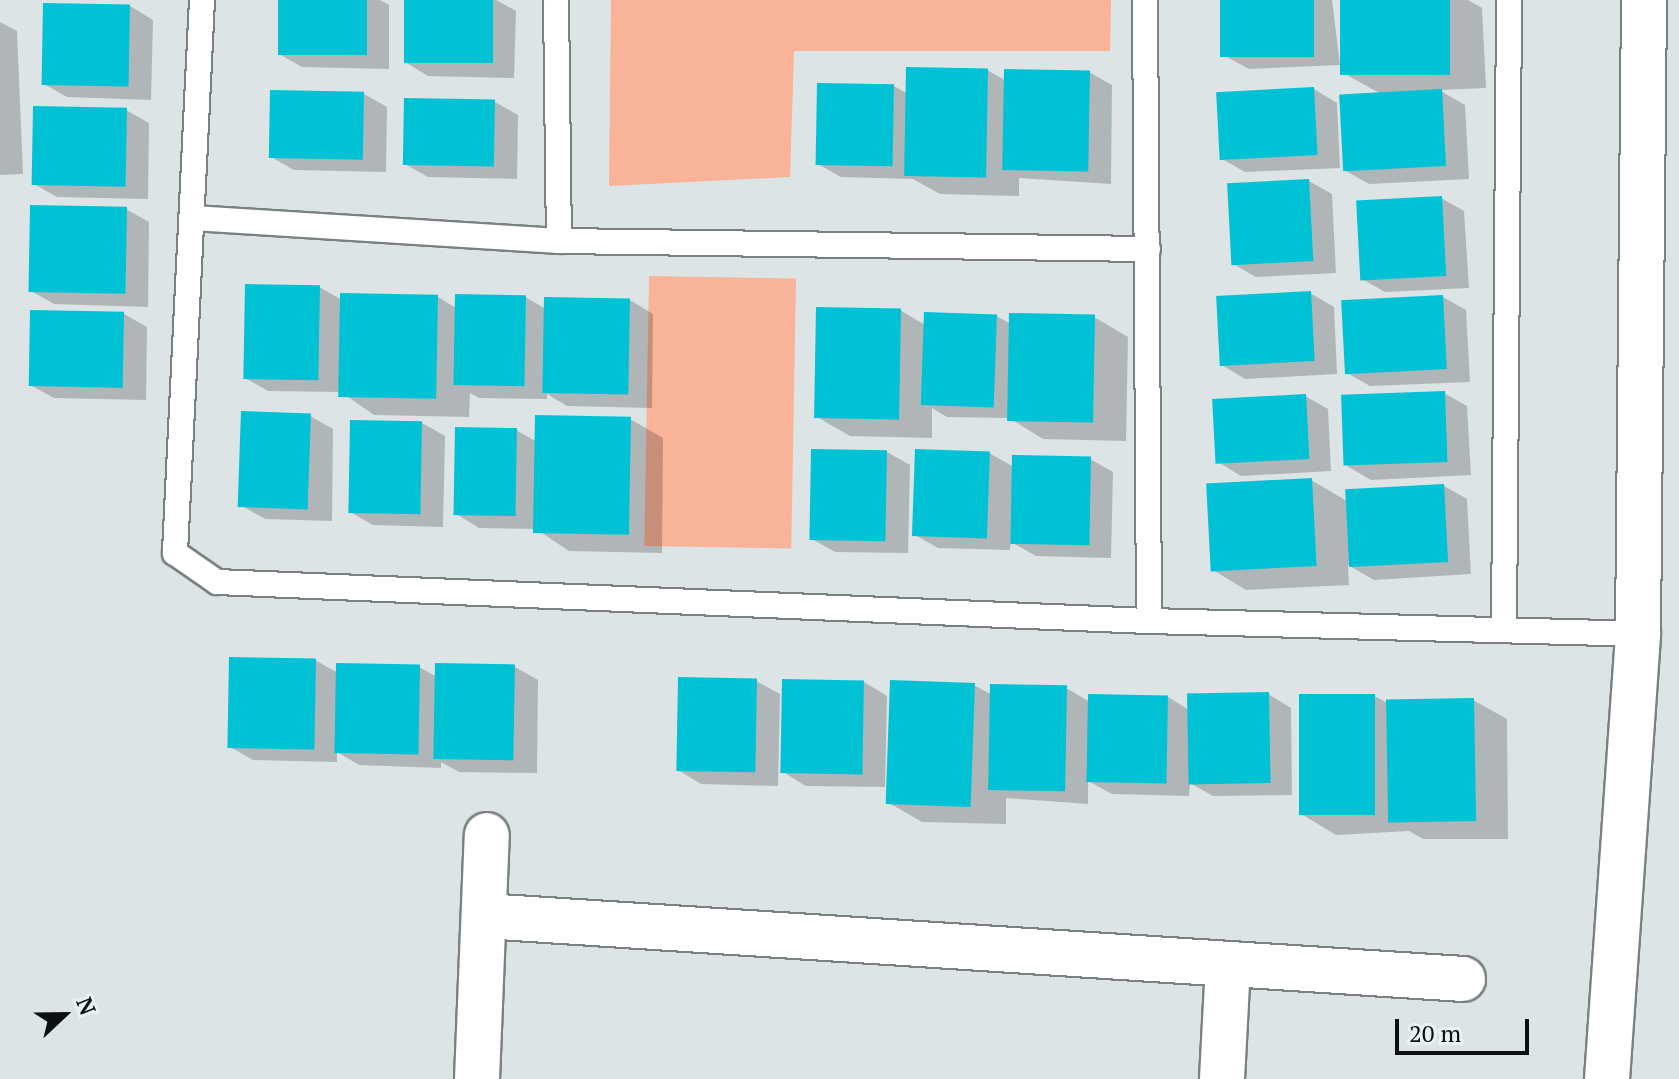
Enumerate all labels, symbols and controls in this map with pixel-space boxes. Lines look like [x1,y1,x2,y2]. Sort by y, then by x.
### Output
north arrow [24,975,104,1055]
text: N [70,993,103,1019]
scale bar [1399,1003,1533,1053]
text: 20 m [1409,1017,1461,1049]

